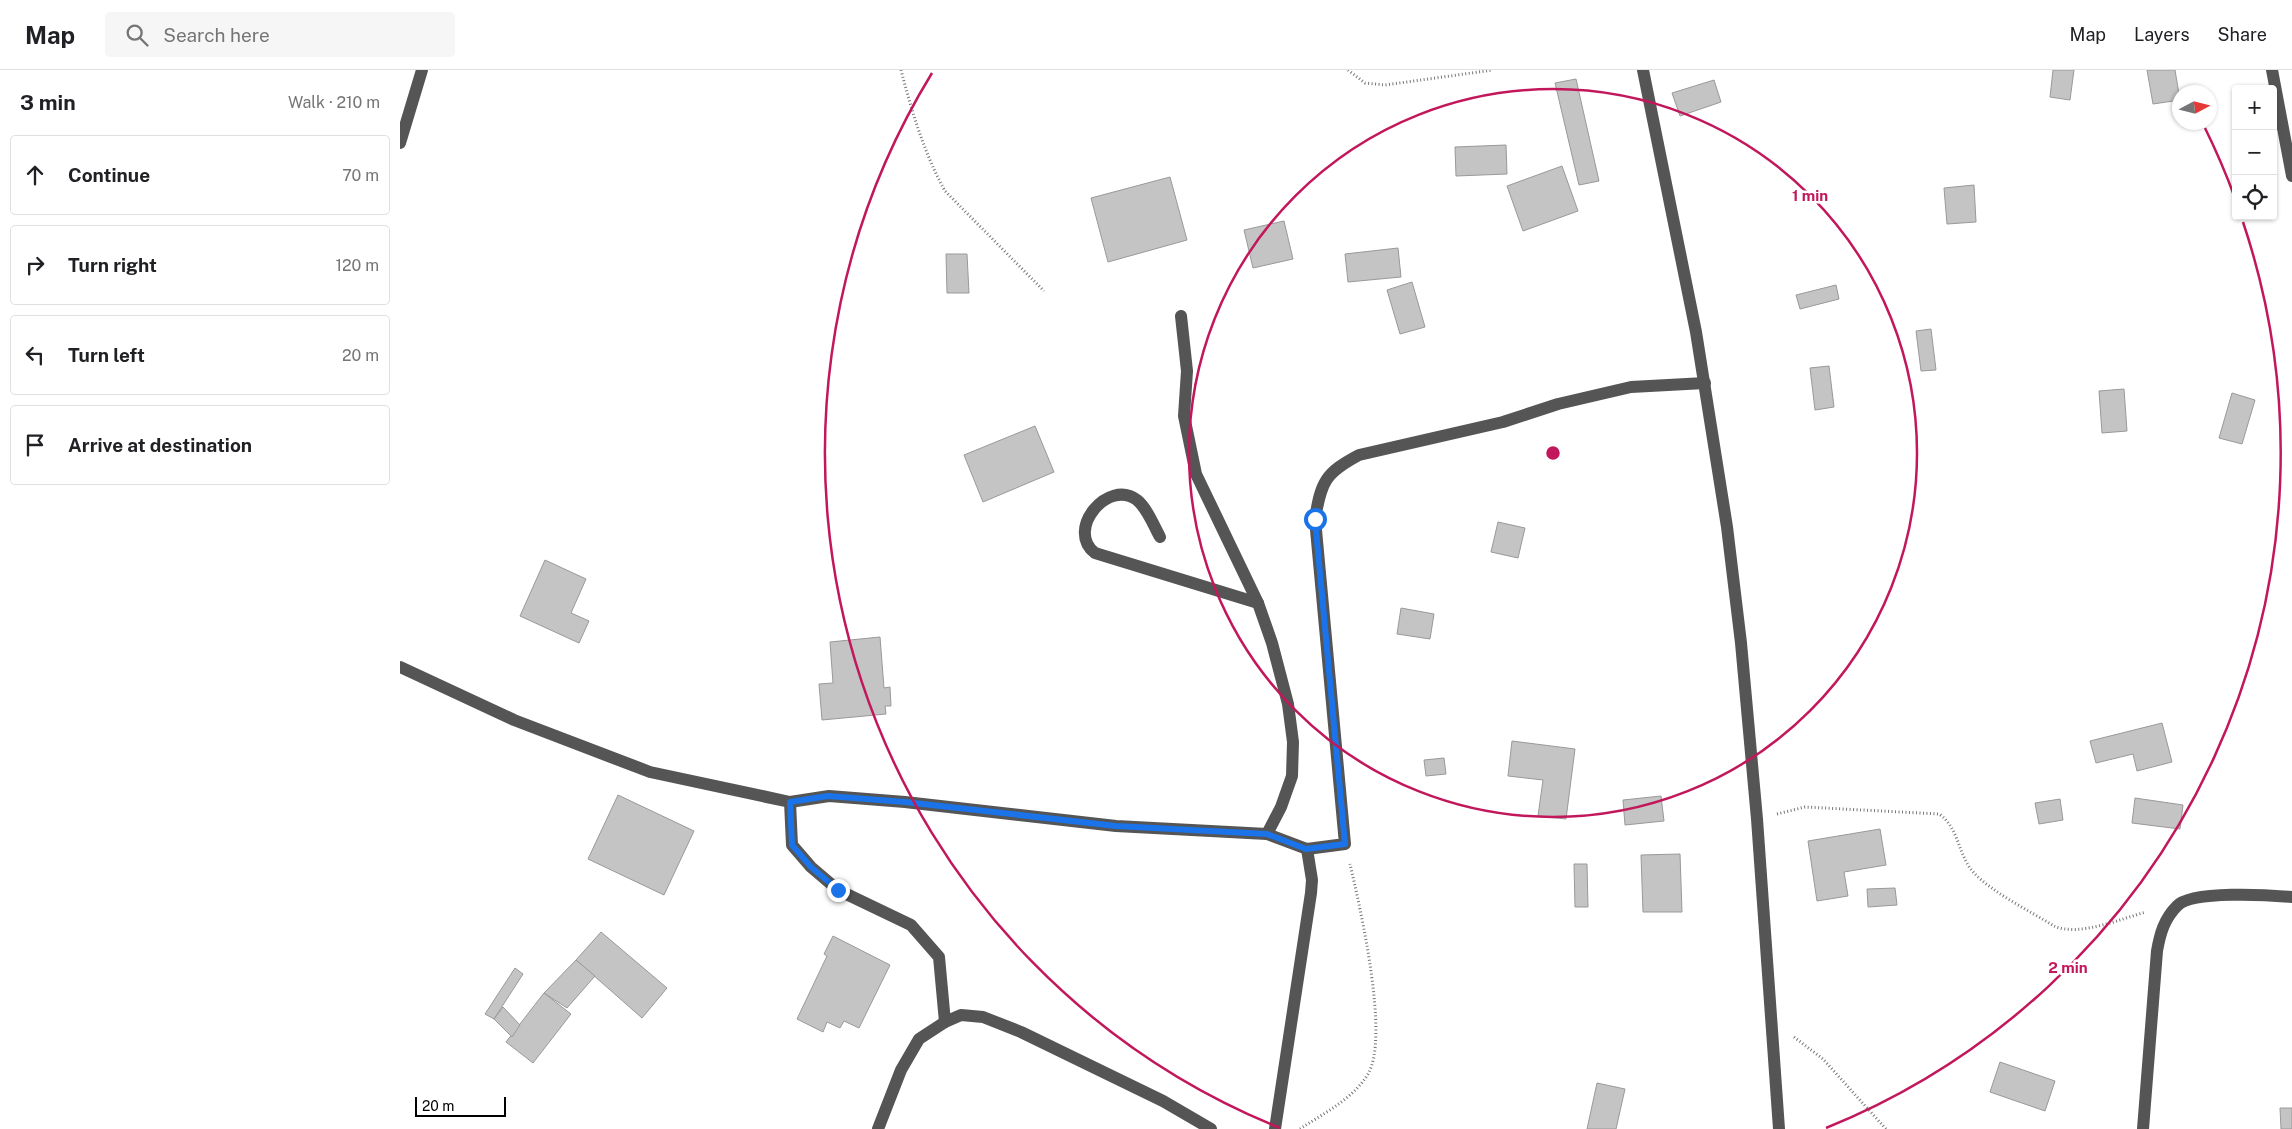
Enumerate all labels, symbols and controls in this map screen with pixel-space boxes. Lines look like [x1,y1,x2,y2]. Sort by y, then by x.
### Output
search box [105,12,455,57]
text: Map [25,21,75,49]
icon: search [123,21,151,49]
text: Search here [163,24,270,46]
text: Map [2070,24,2106,45]
text: Layers [2134,24,2190,45]
text: Share [2218,24,2267,45]
north arrow [2172,85,2217,130]
map controls [2232,85,2277,220]
button: + [2232,85,2277,130]
text: 3 min [20,90,76,115]
text: Walk · 210 m [288,93,380,112]
button: − [2232,130,2277,175]
icon: ahead [21,161,49,189]
text: Continue [68,164,150,186]
text: 70 m [342,166,379,185]
button: locate [2232,175,2277,220]
text: 1 min [1792,187,1828,204]
icon: right [21,251,49,279]
text: Turn right [68,254,157,276]
text: 120 m [335,256,379,275]
icon: left [21,341,49,369]
text: Turn left [68,344,145,366]
text: 20 m [342,346,379,365]
icon: arrive [21,431,49,459]
text: Arrive at destination [68,434,252,456]
centre of rings [1544,444,1562,462]
route start [1304,508,1327,531]
route end [827,879,850,902]
text: 2 min [2048,959,2088,976]
scale bar [415,1094,506,1117]
text: 20 m [422,1098,454,1114]

